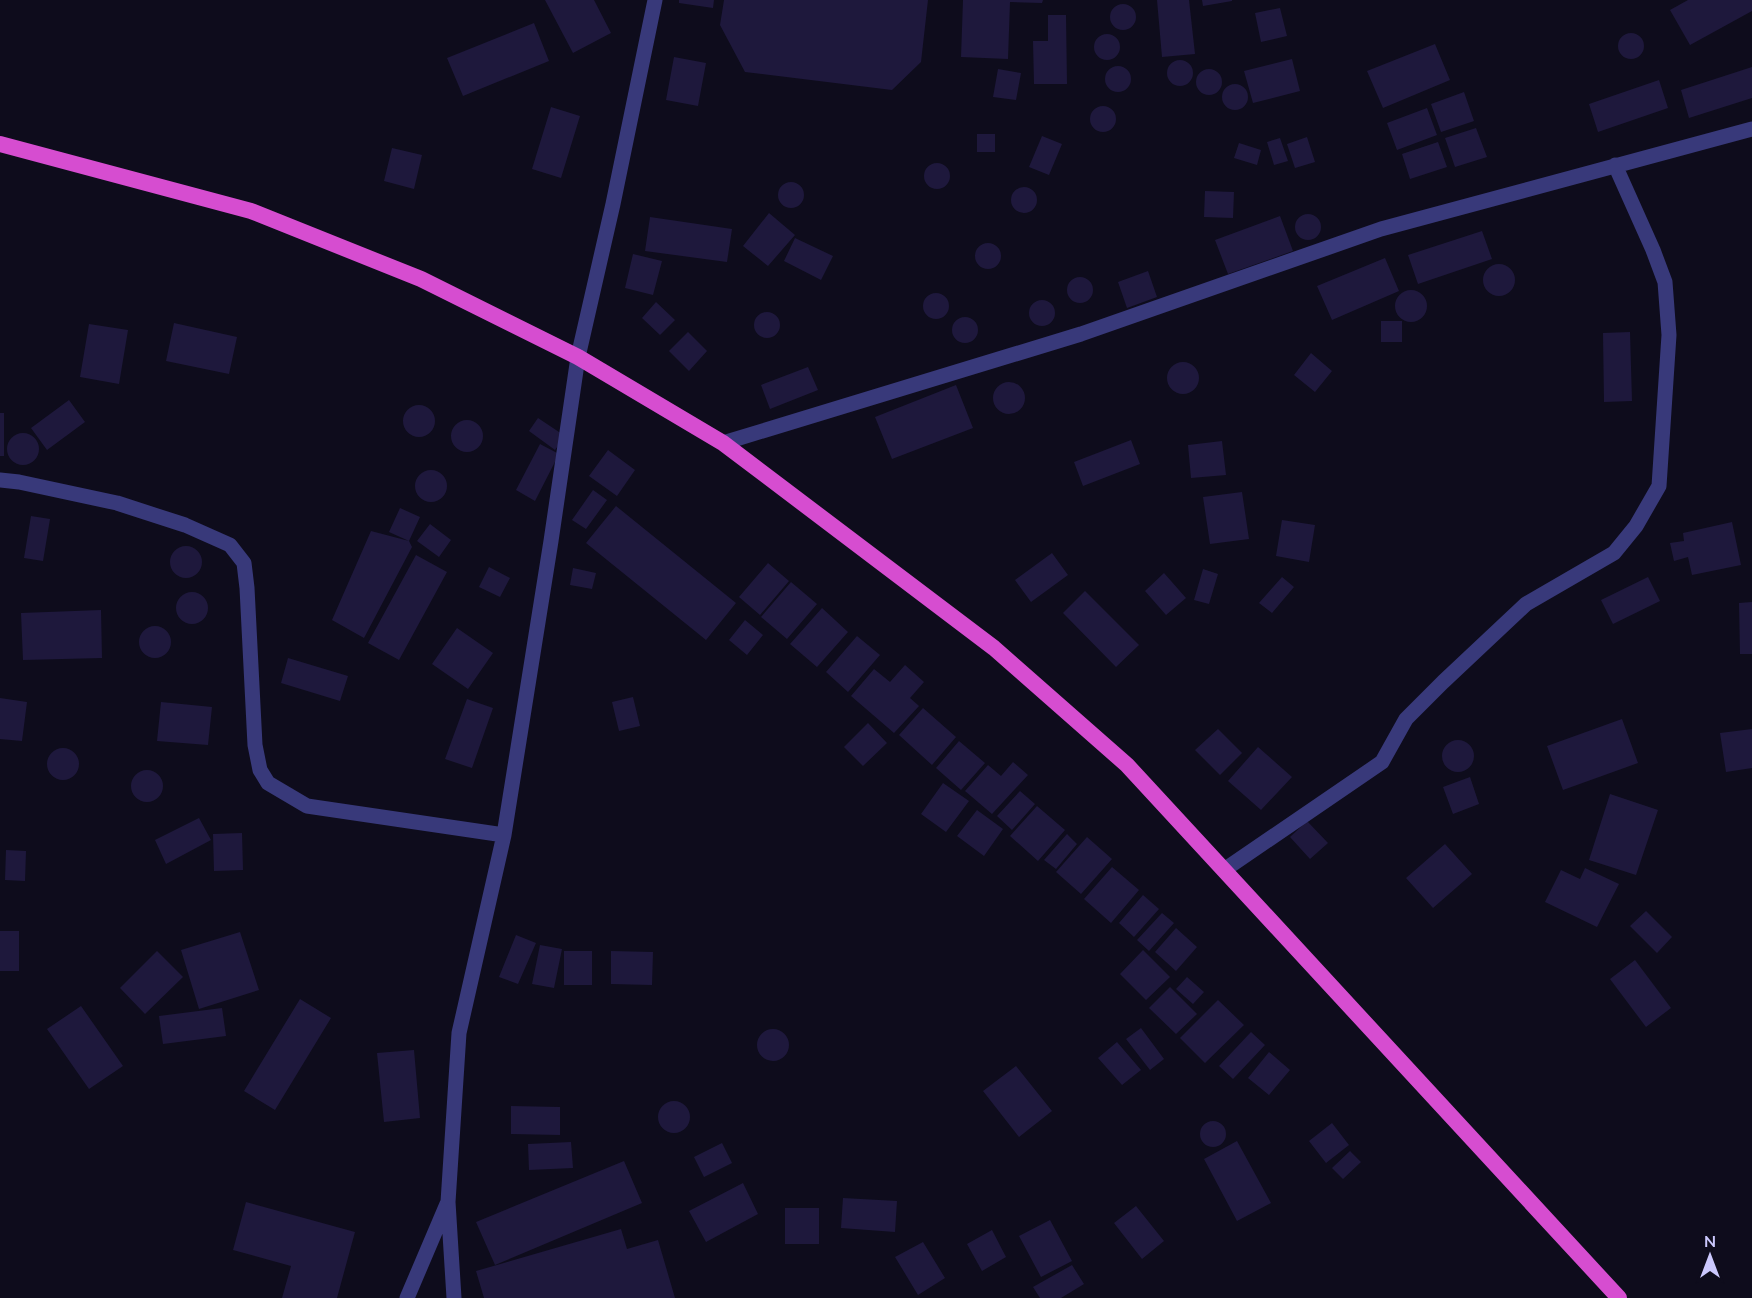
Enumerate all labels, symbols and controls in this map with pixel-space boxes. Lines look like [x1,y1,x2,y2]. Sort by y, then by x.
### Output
north arrow [1680,1226,1740,1286]
text: N [1704,1231,1716,1251]

